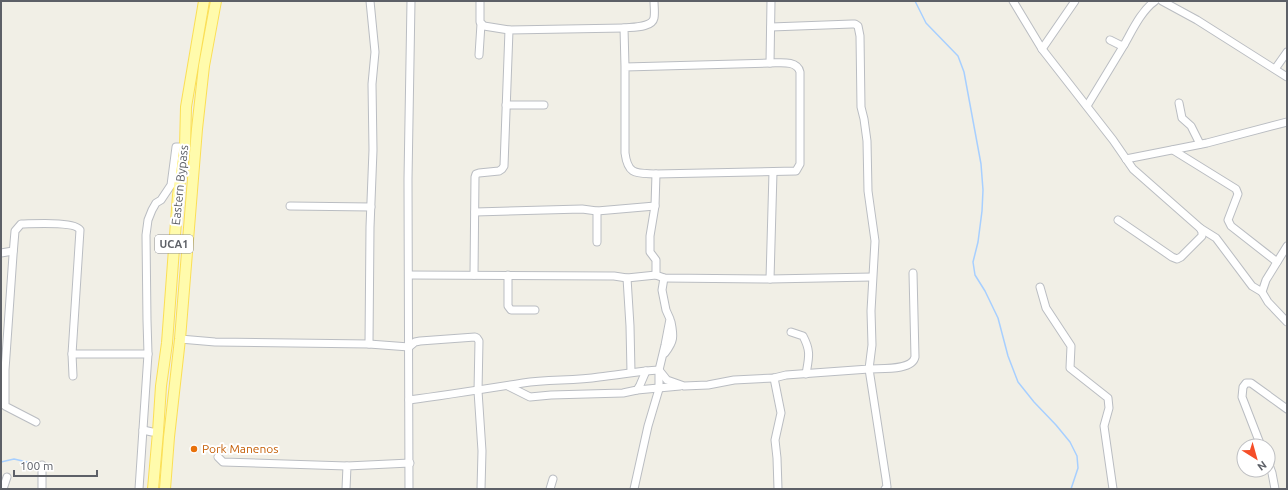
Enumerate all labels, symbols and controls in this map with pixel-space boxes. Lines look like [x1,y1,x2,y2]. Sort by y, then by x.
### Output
street label: Eastern Bypass [169,144,190,226]
road number: UCA1 [155,235,193,253]
north arrow [1236,438,1276,478]
place label: Pork Manenos [202,442,279,455]
marker: Pork Manenos [189,444,199,454]
scale bar [14,452,97,478]
text: 100 m [20,459,53,472]
text: N [1255,459,1269,473]

